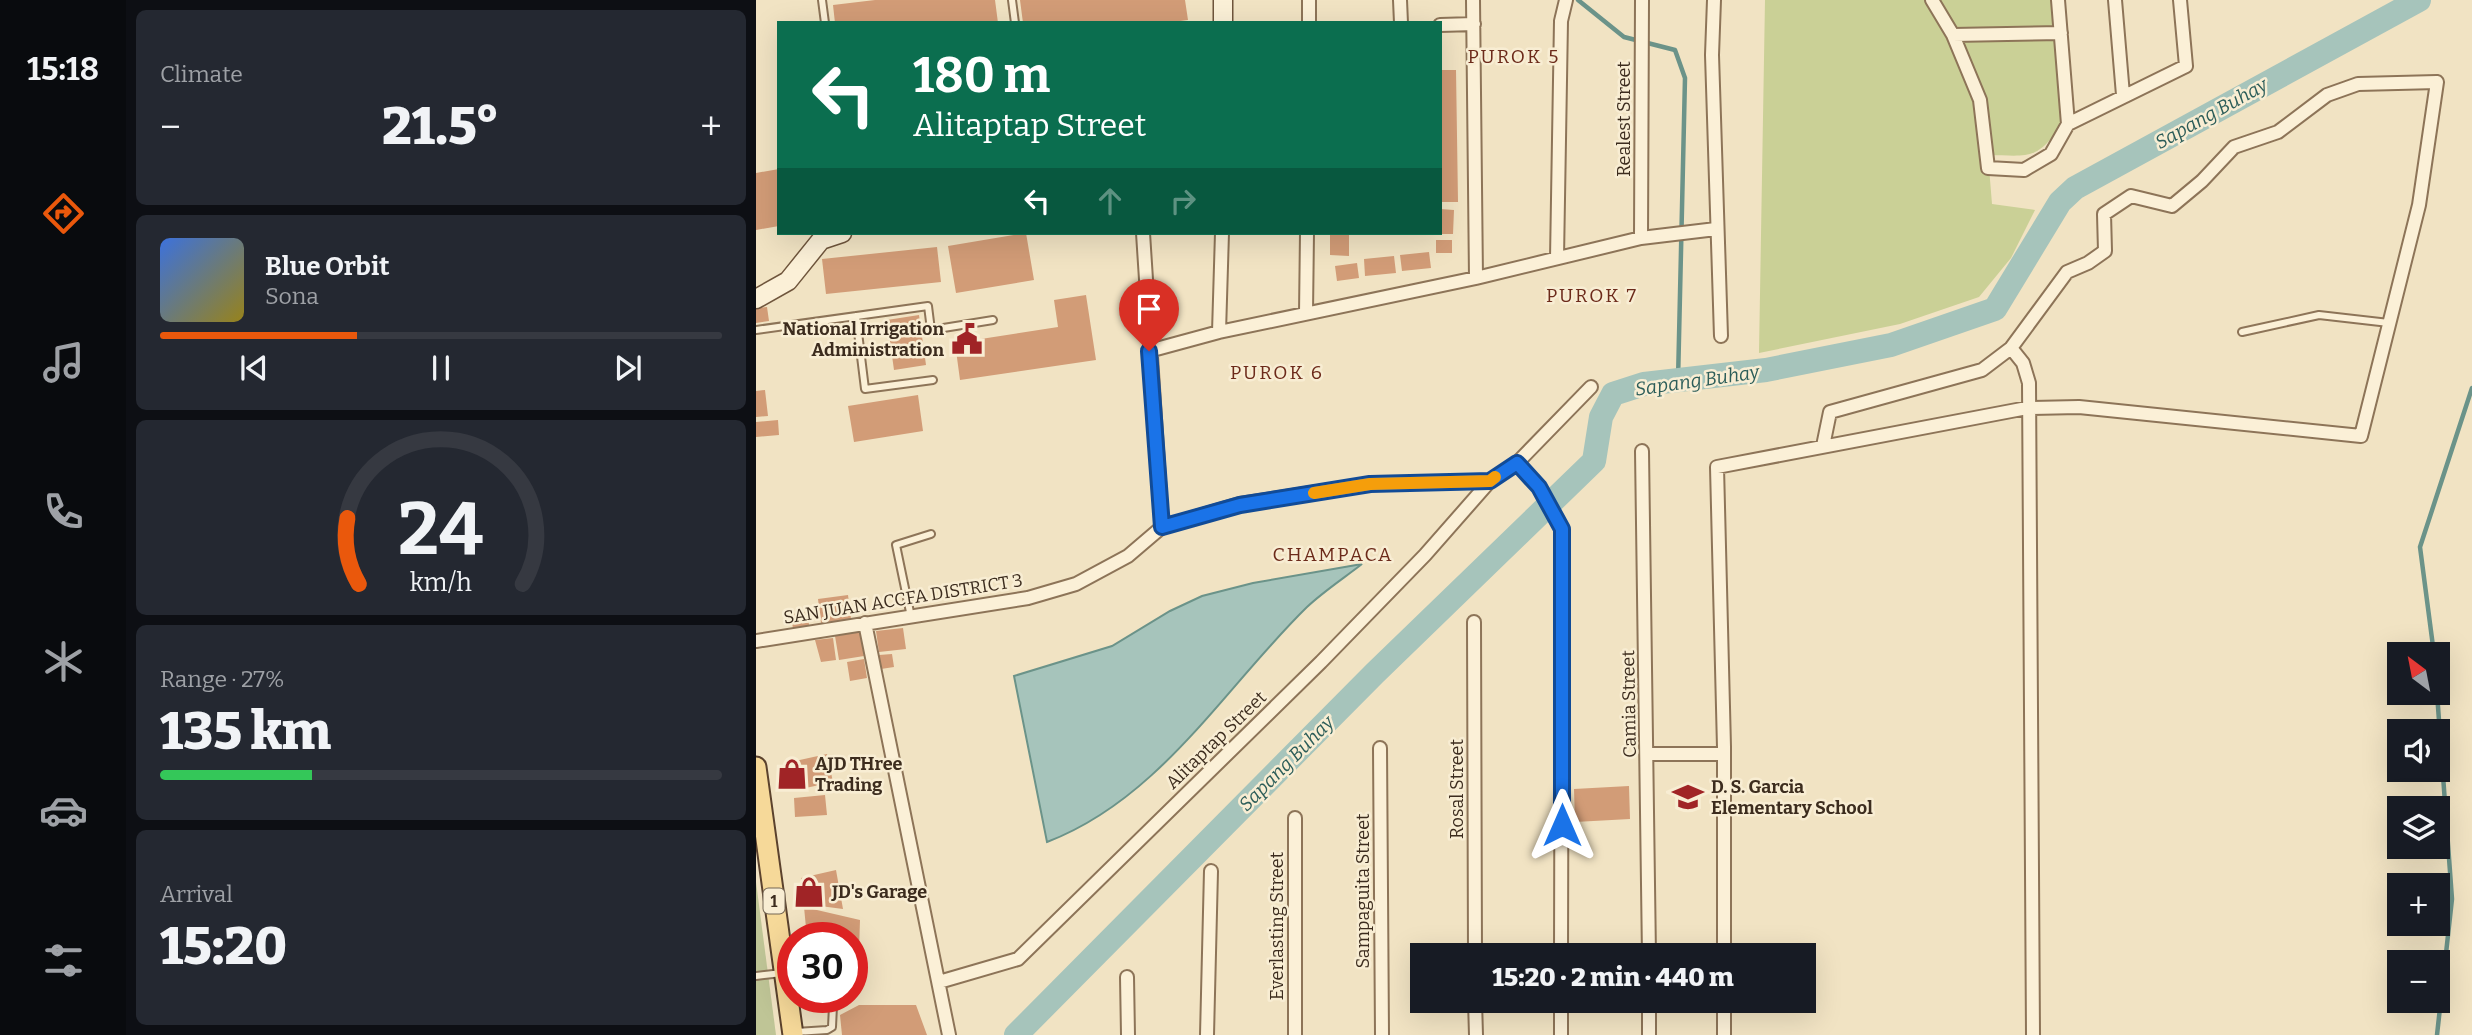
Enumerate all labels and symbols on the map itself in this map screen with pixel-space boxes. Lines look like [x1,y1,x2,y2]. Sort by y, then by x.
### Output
district label: PUROK 5 [1468,45,1560,68]
street label: Realest Street [1613,61,1635,177]
water label: Sapang Buhay [2151,72,2273,154]
pin [1119,279,1179,351]
district label: PUROK 7 [1546,284,1638,307]
place label: National Irrigation Administration [783,318,944,361]
public building icon: National Irrigation Administration [950,322,984,356]
water label: Sapang Buhay [1634,360,1762,401]
district label: PUROK 6 [1230,361,1324,384]
district label: CHAMPACA [1273,543,1393,566]
street label: SAN JUAN ACCFA DISTRICT 3 [782,569,1024,629]
north arrow [2387,642,2450,705]
street label: Camia Street [1617,650,1641,758]
street label: Alitaptap Street [1161,686,1271,794]
water label: Sapang Buhay [1234,710,1340,816]
street label: Rosal Street [1446,739,1468,839]
place label: AJD THree Trading [815,753,903,796]
shop icon: AJD THree Trading [775,757,809,791]
place label: D. S. Garcia Elementary School [1711,776,1873,819]
school or university icon: D. S. Garcia Elementary School [1671,780,1705,814]
position arrow [1525,788,1599,862]
street label: Sampaguita Street [1352,813,1374,969]
street label: Everlasting Street [1266,851,1288,1000]
shop icon: JD's Garage [792,875,826,909]
place label: JD's Garage [831,881,927,903]
road number: 1 [764,888,784,914]
speed limit sign: 30 [777,922,868,1013]

